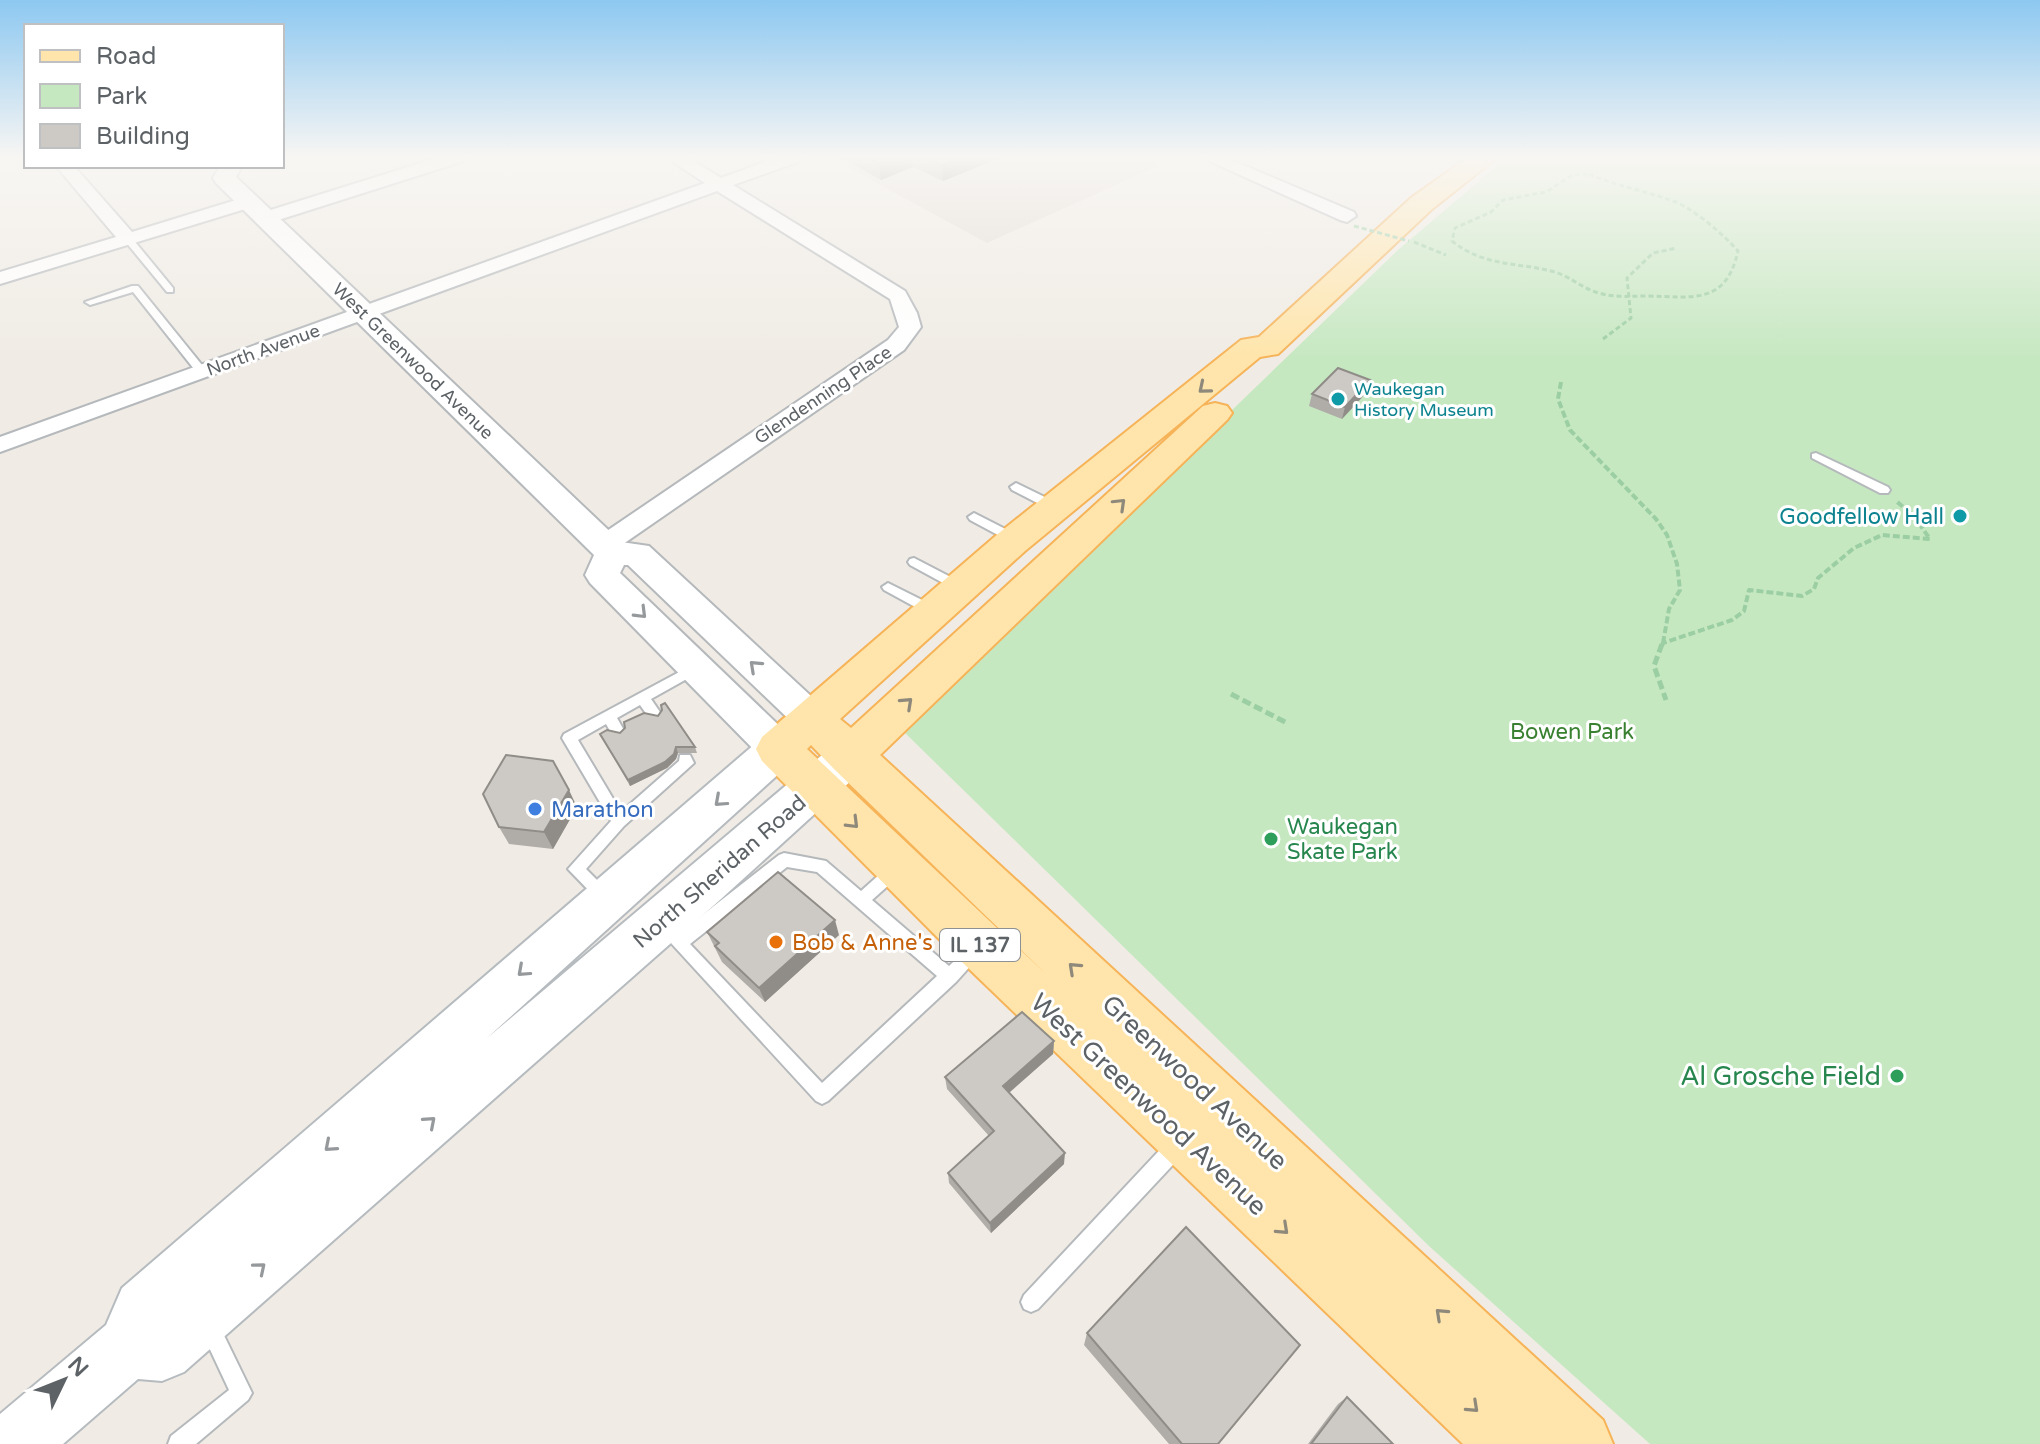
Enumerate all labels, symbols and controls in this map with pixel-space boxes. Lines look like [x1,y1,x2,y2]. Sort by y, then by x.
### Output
legend [24,24,284,168]
text: Road [96,42,156,71]
text: Park [96,82,147,111]
text: Building [96,122,190,151]
street label: West Greenwood Avenue [328,278,498,444]
street label: North Avenue [203,319,323,381]
street label: Glendenning Place [750,341,896,449]
one-way arrow [1199,378,1213,393]
place label: Waukegan History Museum [1354,378,1494,421]
marker: Waukegan History Museum [1329,390,1347,408]
one-way arrow [1111,499,1125,513]
place label: Goodfellow Hall [1779,504,1944,530]
marker: Goodfellow Hall [1951,507,1969,525]
one-way arrow [632,604,646,618]
one-way arrow [750,660,764,675]
one-way arrow [897,699,912,713]
park label: Bowen Park [1510,719,1634,745]
street label: North Sheridan Road [628,790,811,954]
one-way arrow [714,791,729,805]
place label: Marathon [551,797,654,823]
marker: Marathon [526,800,544,818]
one-way arrow [844,814,858,828]
place label: Waukegan Skate Park [1287,814,1398,865]
marker: Waukegan Skate Park [1262,830,1280,848]
road number: IL 137 [940,929,1020,961]
place label: Bob & Anne's [792,930,933,956]
marker: Bob & Anne's [767,933,785,951]
one-way arrow [518,961,533,976]
one-way arrow [1068,963,1083,977]
street label: West Greenwood Avenue [1024,987,1273,1222]
street label: Greenwood Avenue [1095,988,1294,1176]
place label: Al Grosche Field [1680,1061,1881,1092]
marker: Al Grosche Field [1888,1067,1906,1085]
one-way arrow [420,1117,435,1132]
one-way arrow [325,1136,340,1150]
one-way arrow [1274,1219,1288,1234]
one-way arrow [250,1263,265,1278]
one-way arrow [1436,1308,1450,1323]
north arrow [24,1340,104,1420]
text: N [62,1352,93,1382]
one-way arrow [1463,1397,1478,1411]

